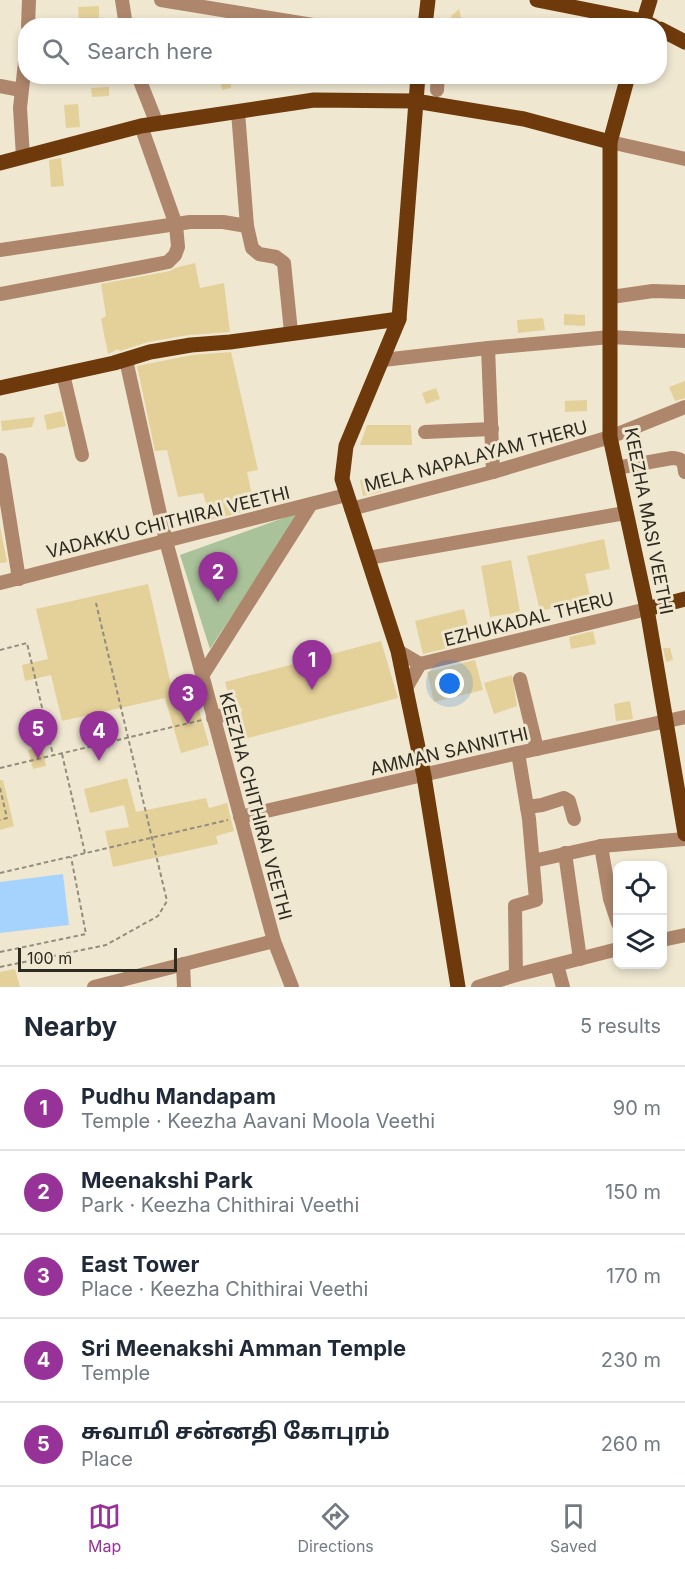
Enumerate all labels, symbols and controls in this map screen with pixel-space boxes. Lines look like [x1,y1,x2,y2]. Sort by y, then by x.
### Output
search box [18,18,667,84]
icon: search [39,35,72,68]
text: Search here [87,38,213,64]
street label: MELA NAPALAYAM THERU [362,416,590,496]
street label: KEEZHA MASI VEETHI [621,426,677,616]
street label: VADAKKU CHITHIRAI VEETHI [44,482,292,562]
pin: 2 [198,552,238,602]
street label: EZHUKADAL THERU [442,588,616,650]
pin: 1 [292,640,332,690]
your location [435,669,464,698]
pin: 3 [168,674,207,724]
street label: KEEZHA CHITHIRAI VEETHI [215,690,297,922]
pin: 5 [18,710,57,759]
pin: 4 [80,712,118,761]
street label: AMMAN SANNITHI [368,723,530,779]
map controls [613,861,667,969]
button: locate [613,861,667,915]
button: layers [613,915,667,969]
scale bar [18,945,177,972]
text: 100 m [27,948,72,968]
text: Nearby [24,1011,117,1042]
text: 5 results [580,1014,661,1038]
text: Pudhu Mandapam [81,1083,276,1109]
text: 1 [39,1096,48,1120]
text: 90 m [613,1096,661,1120]
text: Temple · Keezha Aavani Moola Veethi [81,1109,435,1133]
text: Meenakshi Park [81,1167,253,1193]
text: 2 [37,1180,50,1204]
text: 150 m [605,1180,661,1204]
text: Park · Keezha Chithirai Veethi [81,1193,359,1217]
text: East Tower [81,1251,199,1277]
text: 3 [37,1264,50,1288]
text: 170 m [606,1264,661,1288]
text: Place · Keezha Chithirai Veethi [81,1277,368,1301]
text: Sri Meenakshi Amman Temple [81,1335,406,1361]
text: 4 [37,1348,50,1372]
text: 230 m [601,1348,661,1372]
text: Temple [81,1361,150,1385]
text: சுவாமி சன்னதி கோபுரம் [81,1418,390,1444]
text: 5 [37,1432,50,1456]
text: 260 m [601,1432,661,1456]
text: Place [81,1447,133,1471]
tab: Map [88,1500,121,1556]
tab: Directions [298,1500,374,1556]
tab: Saved [550,1500,597,1556]

